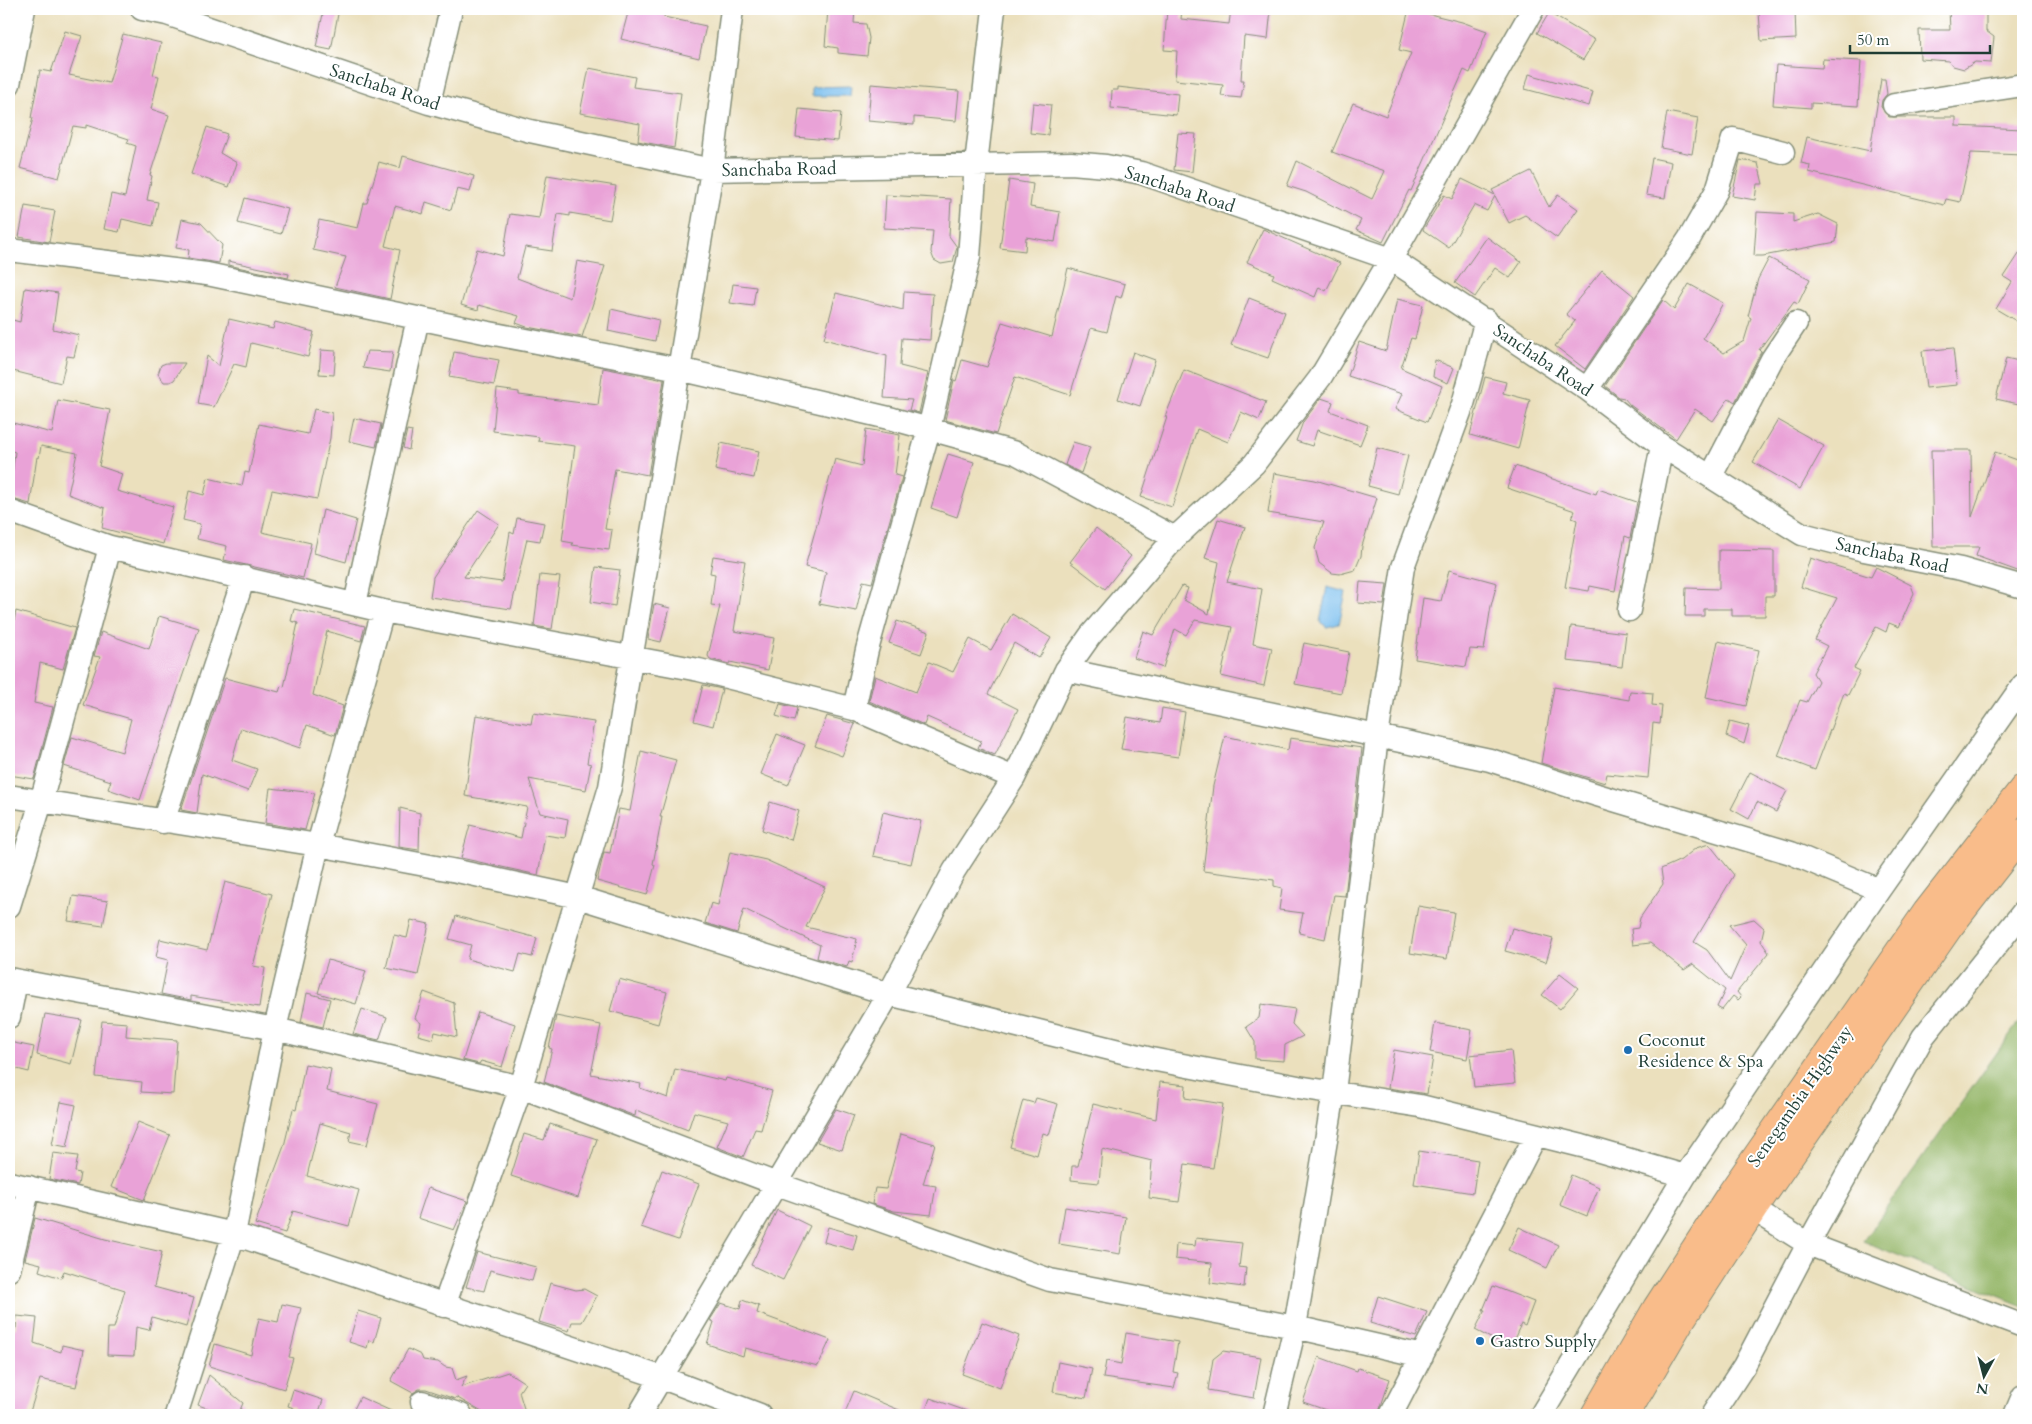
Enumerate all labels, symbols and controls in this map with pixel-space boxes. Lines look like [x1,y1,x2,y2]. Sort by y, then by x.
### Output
scale bar [1850,22,1990,54]
text: 50 m [1857,30,1889,50]
street label: Sanchaba Road [326,58,444,117]
street label: Sanchaba Road [721,156,837,183]
street label: Sanchaba Road [1121,160,1239,219]
street label: Sanchaba Road [1488,318,1598,403]
street label: Sanchaba Road [1833,531,1951,580]
street label: Senegambia Highway [1742,1020,1859,1172]
place label: Coconut Residence & Spa [1638,1028,1764,1074]
marker: Coconut Residence & Spa [1622,1044,1634,1056]
place label: Gastro Supply [1490,1329,1597,1354]
marker: Gastro Supply [1474,1335,1486,1347]
north arrow [1960,1352,2010,1402]
text: N [1975,1378,1990,1399]

